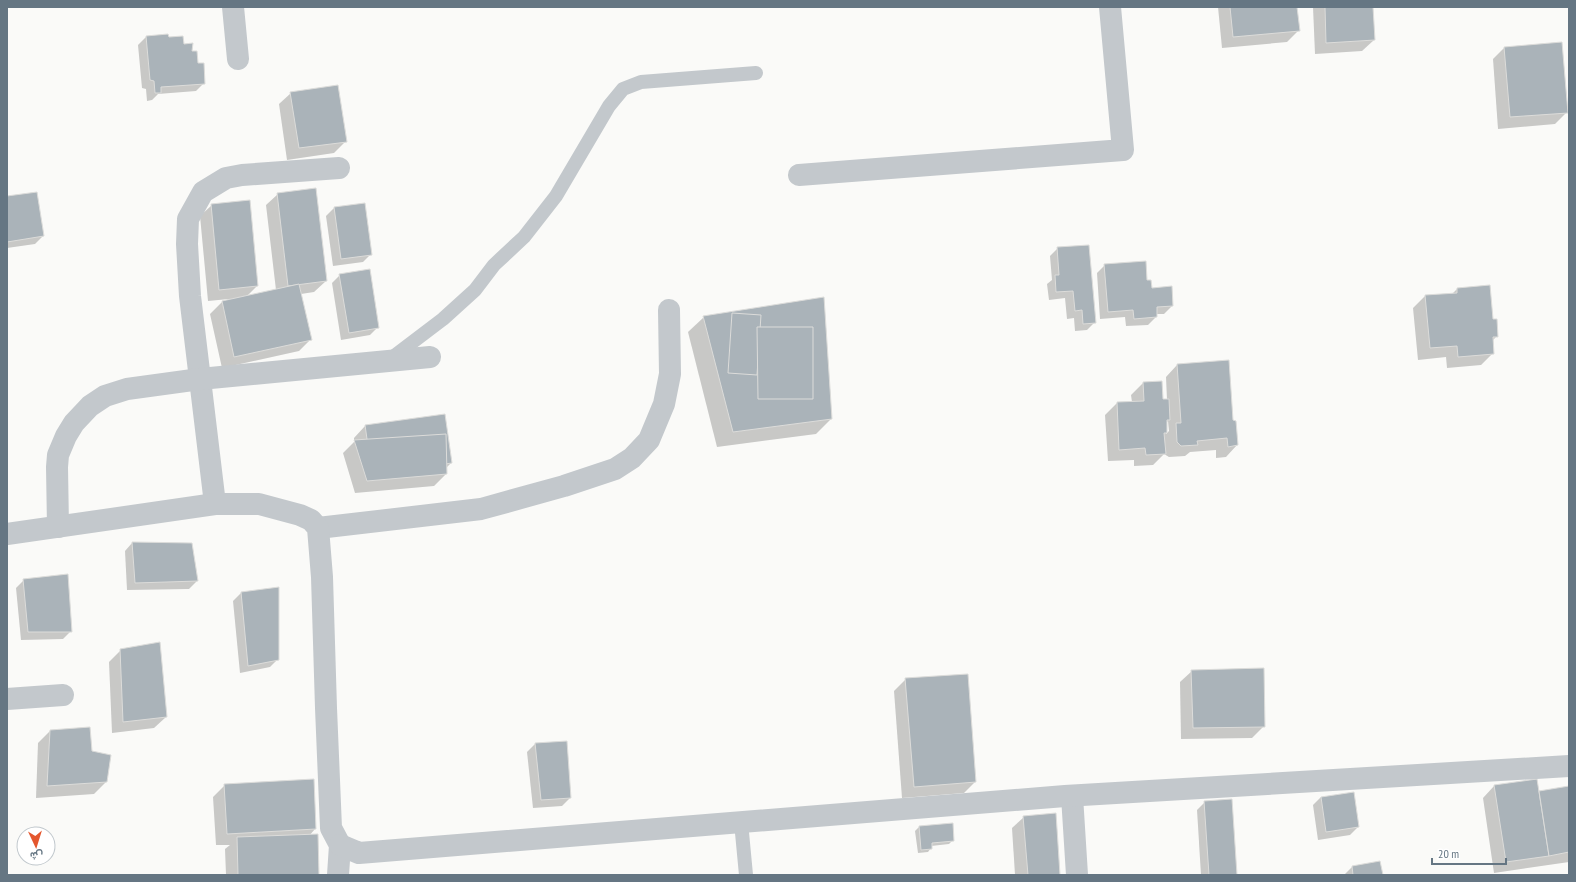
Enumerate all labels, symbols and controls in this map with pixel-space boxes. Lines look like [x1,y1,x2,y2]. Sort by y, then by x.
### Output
north arrow [16,826,56,866]
scale bar [1432,840,1506,866]
text: 20 m [1438,846,1459,861]
text: ش [30,849,44,863]

